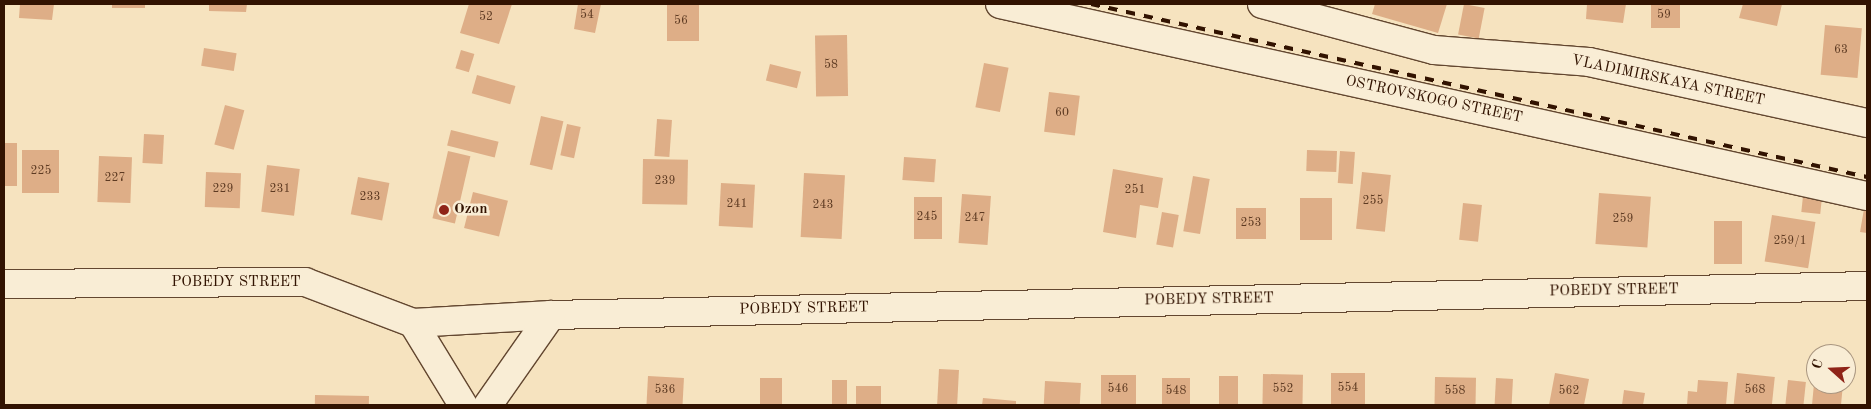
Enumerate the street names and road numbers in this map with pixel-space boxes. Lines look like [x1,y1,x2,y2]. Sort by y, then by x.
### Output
street label: VLADIMIRSKAYA STREET [1570,52,1766,110]
street label: OSTROVSKOGO STREET [1344,72,1524,128]
street label: POBEDY STREET [171,274,301,292]
street label: POBEDY STREET [1549,281,1679,301]
street label: POBEDY STREET [1144,290,1274,310]
street label: POBEDY STREET [739,299,869,319]

